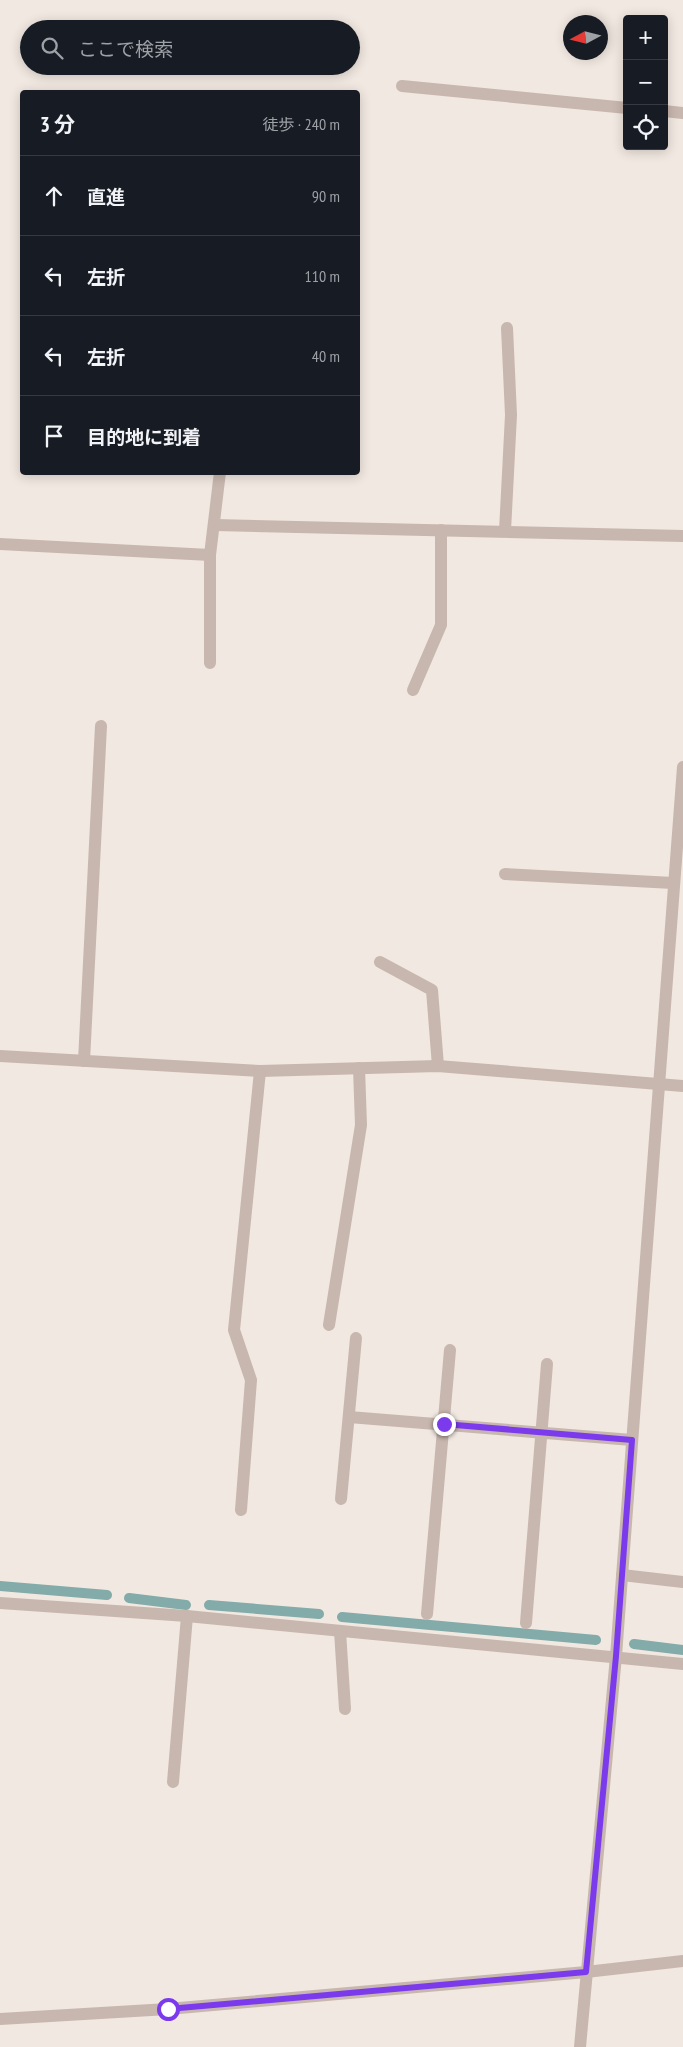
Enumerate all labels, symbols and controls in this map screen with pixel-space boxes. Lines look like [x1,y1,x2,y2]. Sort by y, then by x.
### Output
north arrow [563,15,608,60]
map controls [623,15,668,150]
button: + [623,15,668,60]
search box [20,20,360,75]
icon: search [38,34,66,62]
text: ここで検索 [78,37,173,61]
button: − [623,60,668,105]
button: locate [623,105,668,150]
text: 3 分 [40,111,75,138]
text: 徒歩 · 240 m [262,114,340,134]
icon: ahead [40,182,68,210]
text: 直進 [87,185,125,209]
text: 90 m [312,186,340,206]
icon: left [40,262,68,290]
text: 左折 [87,265,125,289]
text: 110 m [305,266,340,286]
icon: left [40,342,68,370]
text: 左折 [87,345,125,369]
text: 40 m [312,346,340,366]
icon: arrive [40,422,68,450]
text: 目的地に到着 [87,425,201,449]
route end [433,1413,456,1436]
route start [157,1998,180,2021]

